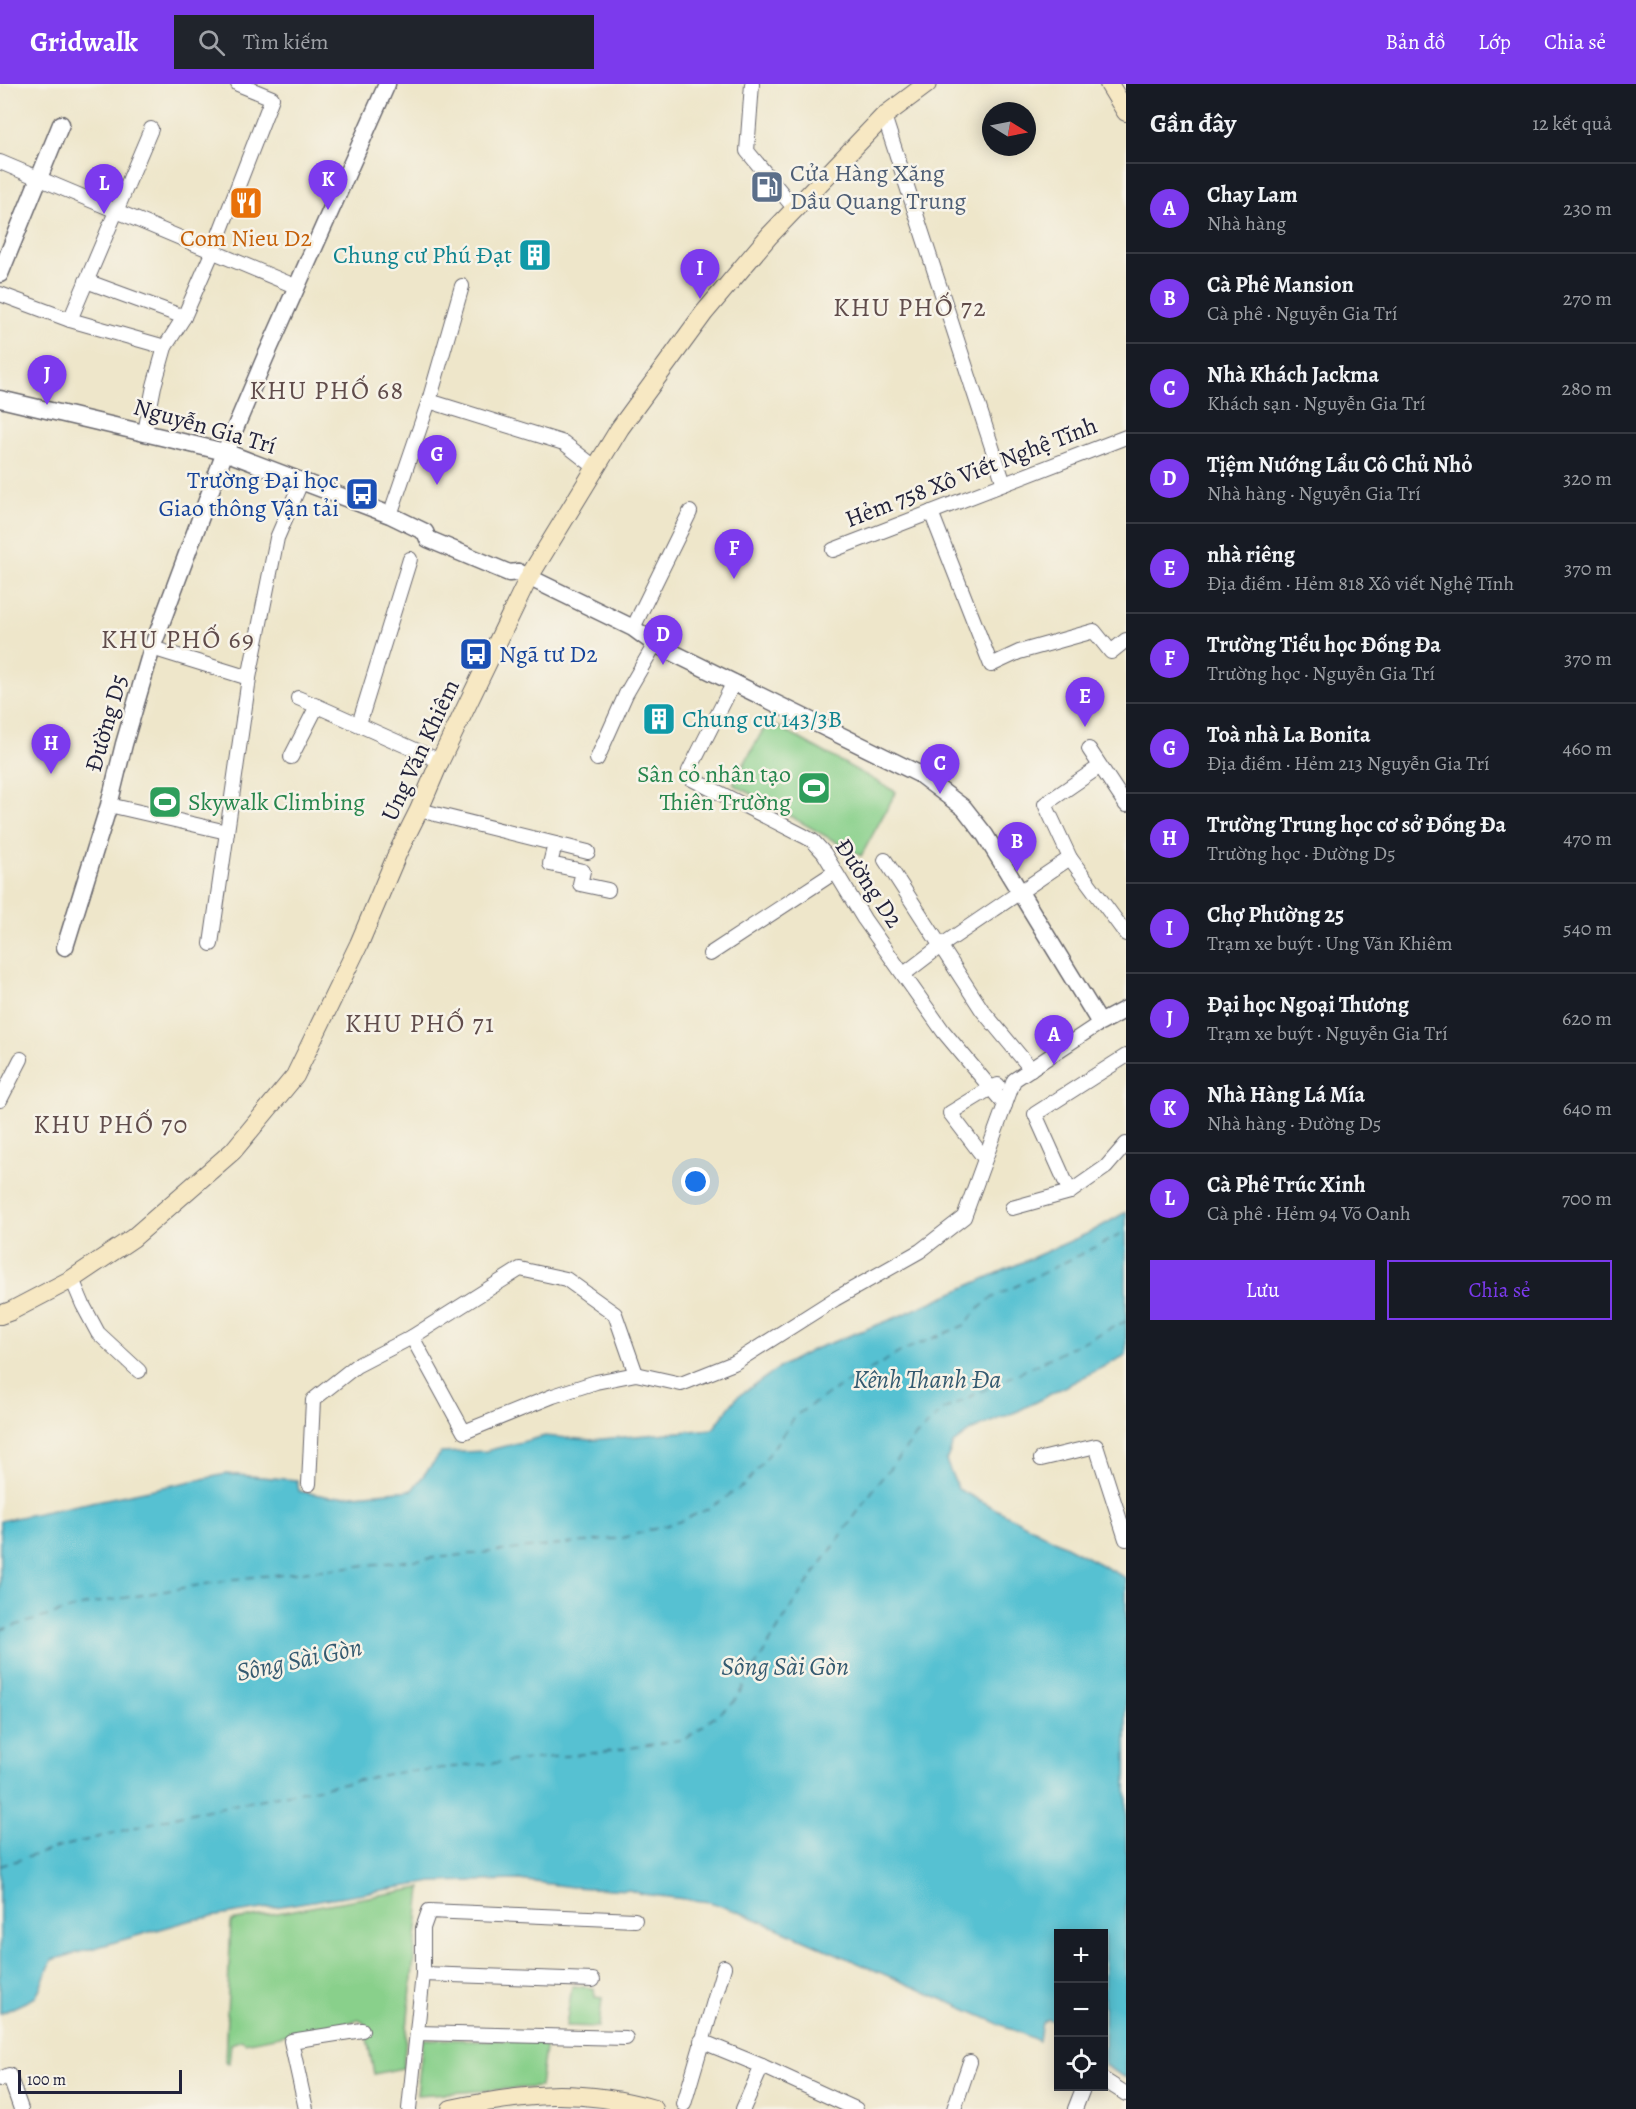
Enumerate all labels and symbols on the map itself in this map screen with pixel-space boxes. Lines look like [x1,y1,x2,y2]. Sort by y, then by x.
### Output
north arrow [982,102,1036,156]
place label: Cửa Hàng Xăng Dầu Quang Trung [790,157,966,217]
pin: K [308,160,348,210]
pin: L [84,164,124,214]
fuel station icon: Cửa Hàng Xăng Dầu Quang Trung [749,169,785,205]
restaurant icon: Com Nieu D2 [228,185,264,221]
place label: Com Nieu D2 [180,222,312,254]
building icon: Chung cư Phú Đạt [517,237,553,273]
place label: Chung cư Phú Đạt [333,239,512,271]
pin: I [680,250,720,299]
district label: KHU PHỐ 72 [833,290,987,325]
pin: J [28,356,66,405]
district label: KHU PHỐ 68 [249,373,405,408]
street label: Nguyễn Gia Trí [130,390,280,462]
street label: Hẻm 758 Xô Viết Nghệ Tĩnh [840,409,1102,535]
pin: G [418,436,456,485]
place label: Trường Đại học Giao thông Vận tải [159,464,339,524]
bus stop icon: Trường Đại học Giao thông Vận tải [344,476,380,512]
pin: F [714,530,754,579]
pin: D [644,616,682,665]
district label: KHU PHỐ 69 [101,622,255,657]
bus stop icon: Ngã tư D2 [458,636,494,672]
place label: Ngã tư D2 [499,638,598,670]
street label: Đường D5 [77,671,135,775]
street label: Ung Văn Khiêm [373,674,467,826]
pin: E [1066,678,1104,727]
building icon: Chung cư 143/3B [641,701,677,737]
place label: Chung cư 143/3B [682,703,842,735]
pin: H [32,724,70,774]
pin: C [920,744,960,794]
place label: Sân cỏ nhân tạo Thiên Trường [637,758,791,818]
sports icon: Sân cỏ nhân tạo Thiên Trường [796,770,832,806]
sports icon: Skywalk Climbing [147,784,183,820]
place label: Skywalk Climbing [188,786,365,818]
pin: B [998,822,1036,872]
street label: Đường D2 [828,832,910,934]
district label: KHU PHỐ 71 [345,1006,495,1041]
pin: A [1034,1016,1074,1065]
district label: KHU PHỐ 70 [33,1107,189,1142]
your location [681,1167,710,1196]
water label: Kênh Thanh Đa [853,1362,1001,1397]
water label: Sông Sài Gòn [233,1629,365,1690]
water label: Sông Sài Gòn [721,1649,849,1684]
scale bar [18,2067,182,2094]

